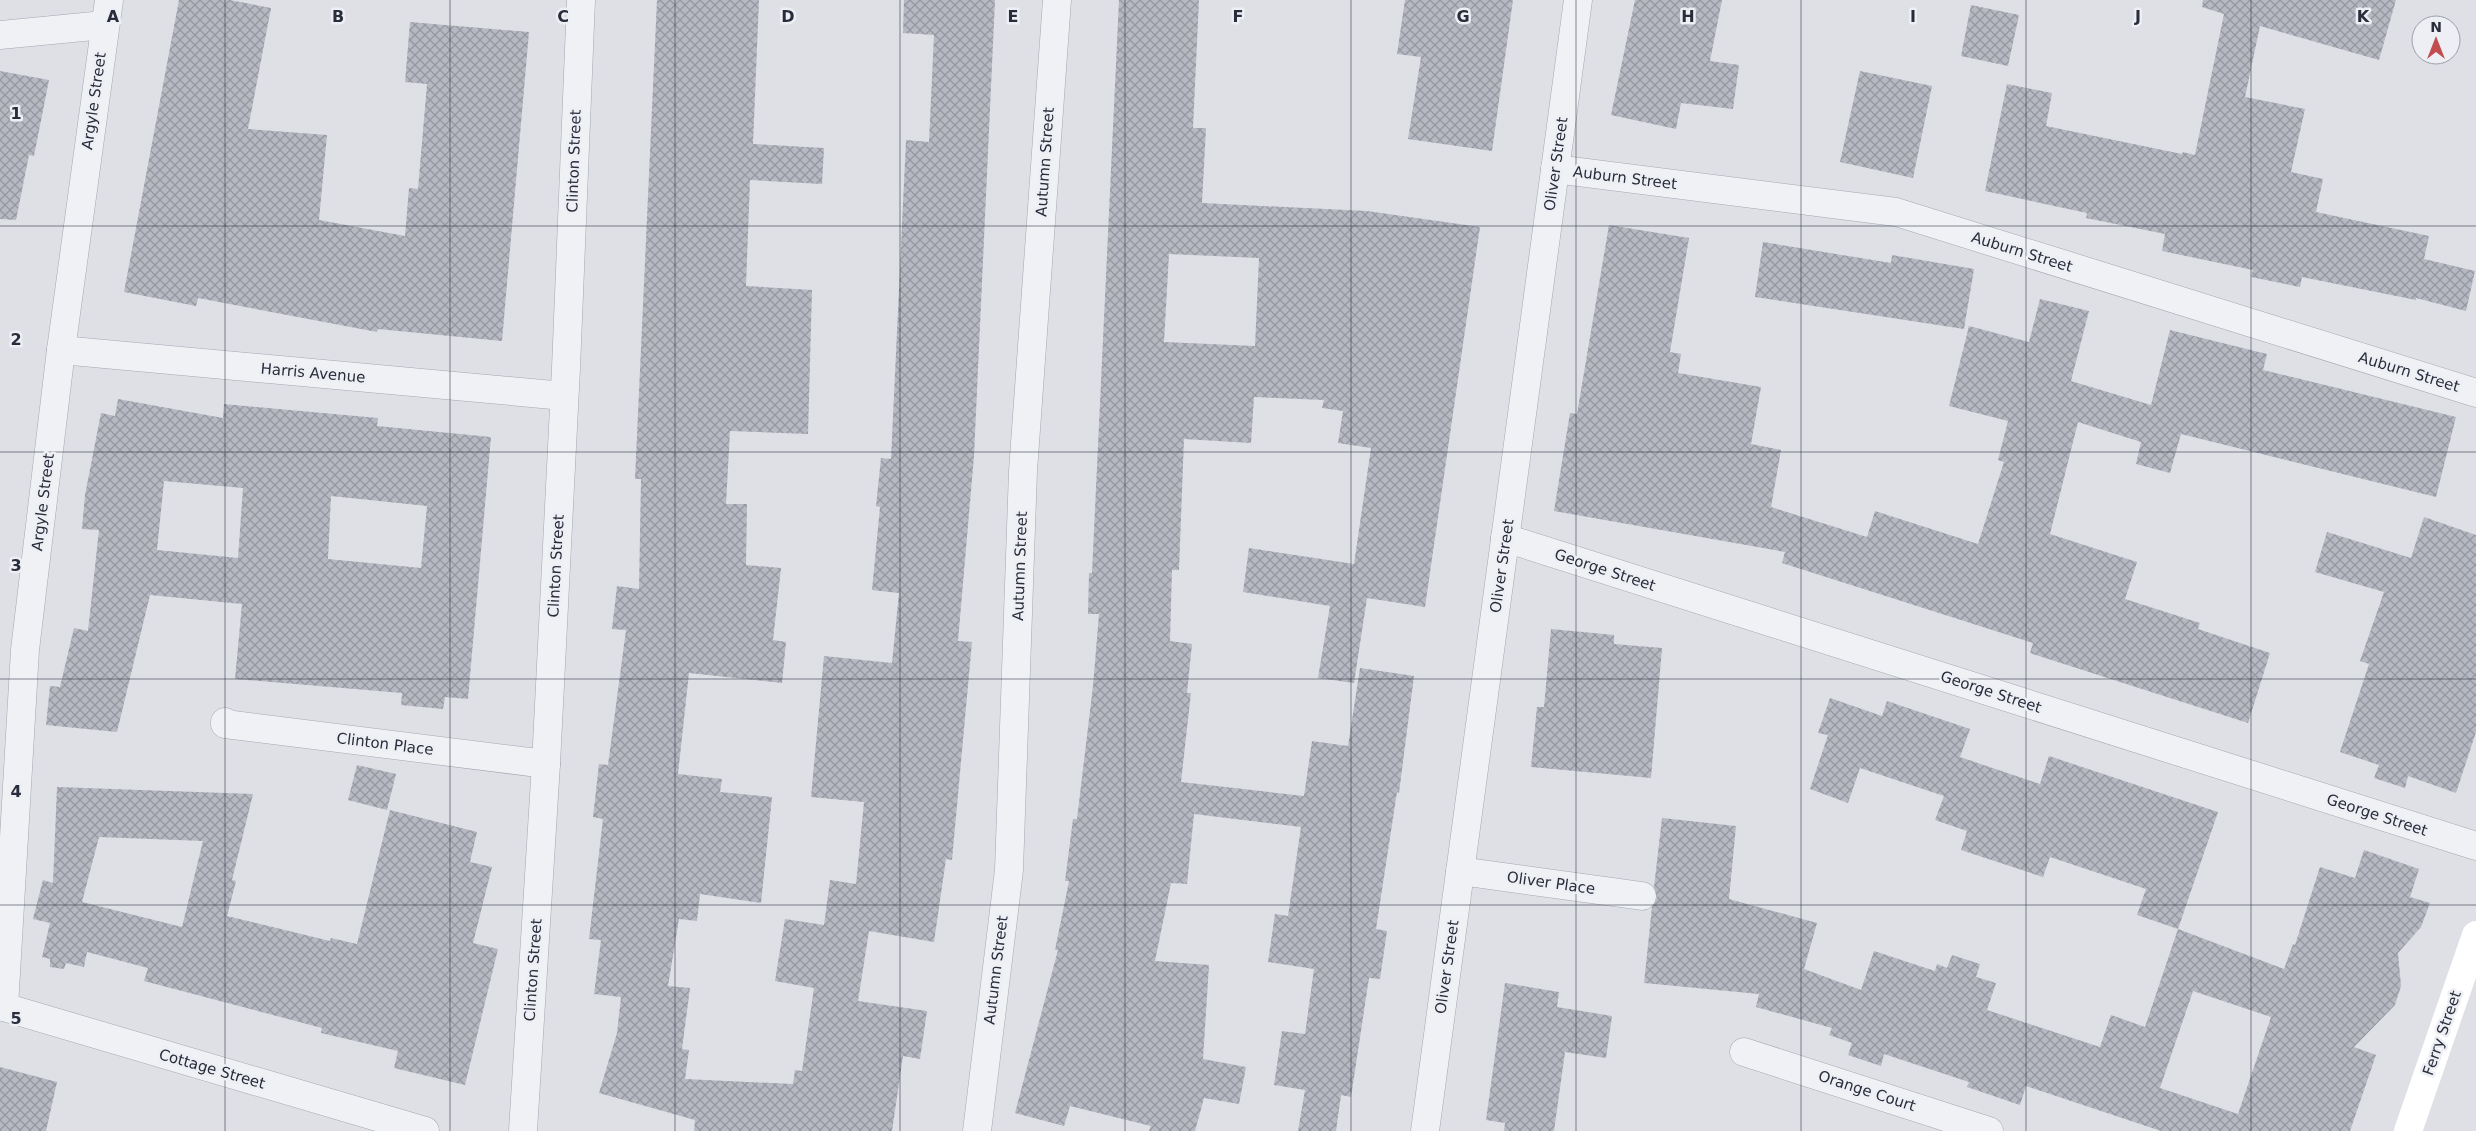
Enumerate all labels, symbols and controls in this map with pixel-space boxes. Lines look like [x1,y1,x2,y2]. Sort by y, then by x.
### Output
text: A [107,7,120,26]
text: B [332,7,344,26]
text: C [557,7,569,26]
text: D [781,7,795,26]
text: E [1008,7,1018,26]
text: F [1233,7,1243,26]
text: G [1456,7,1470,26]
text: H [1681,7,1695,26]
text: I [1910,7,1916,26]
text: J [2134,7,2141,26]
text: K [2357,7,2370,26]
north arrow [2411,15,2461,65]
text: N [2430,19,2442,35]
street label: Argyle Street [78,51,110,151]
text: 1 [10,104,22,123]
street label: Autumn Street [1032,107,1058,217]
street label: Clinton Street [563,109,585,213]
street label: Oliver Street [1540,116,1572,212]
street label: Auburn Street [1572,163,1678,193]
street label: Auburn Street [1969,228,2075,276]
text: 2 [10,330,22,349]
street label: Auburn Street [2356,348,2462,396]
street label: Harris Avenue [260,359,366,387]
street label: Argyle Street [28,452,58,552]
street label: Autumn Street [1009,511,1031,621]
street label: Clinton Street [544,514,568,618]
street label: Oliver Street [1486,518,1518,614]
street label: George Street [1552,545,1658,595]
text: 3 [10,556,22,575]
street label: George Street [1938,667,2044,717]
street label: Clinton Place [336,729,434,759]
text: 4 [10,782,22,801]
street label: George Street [2324,790,2430,840]
street label: Oliver Place [1506,868,1596,898]
street label: Autumn Street [980,914,1012,1026]
street label: Clinton Street [520,918,546,1022]
street label: Oliver Street [1431,919,1463,1015]
street label: Ferry Street [2419,988,2465,1078]
text: 5 [10,1009,22,1028]
street label: Cottage Street [157,1045,267,1093]
street label: Orange Court [1816,1067,1918,1115]

